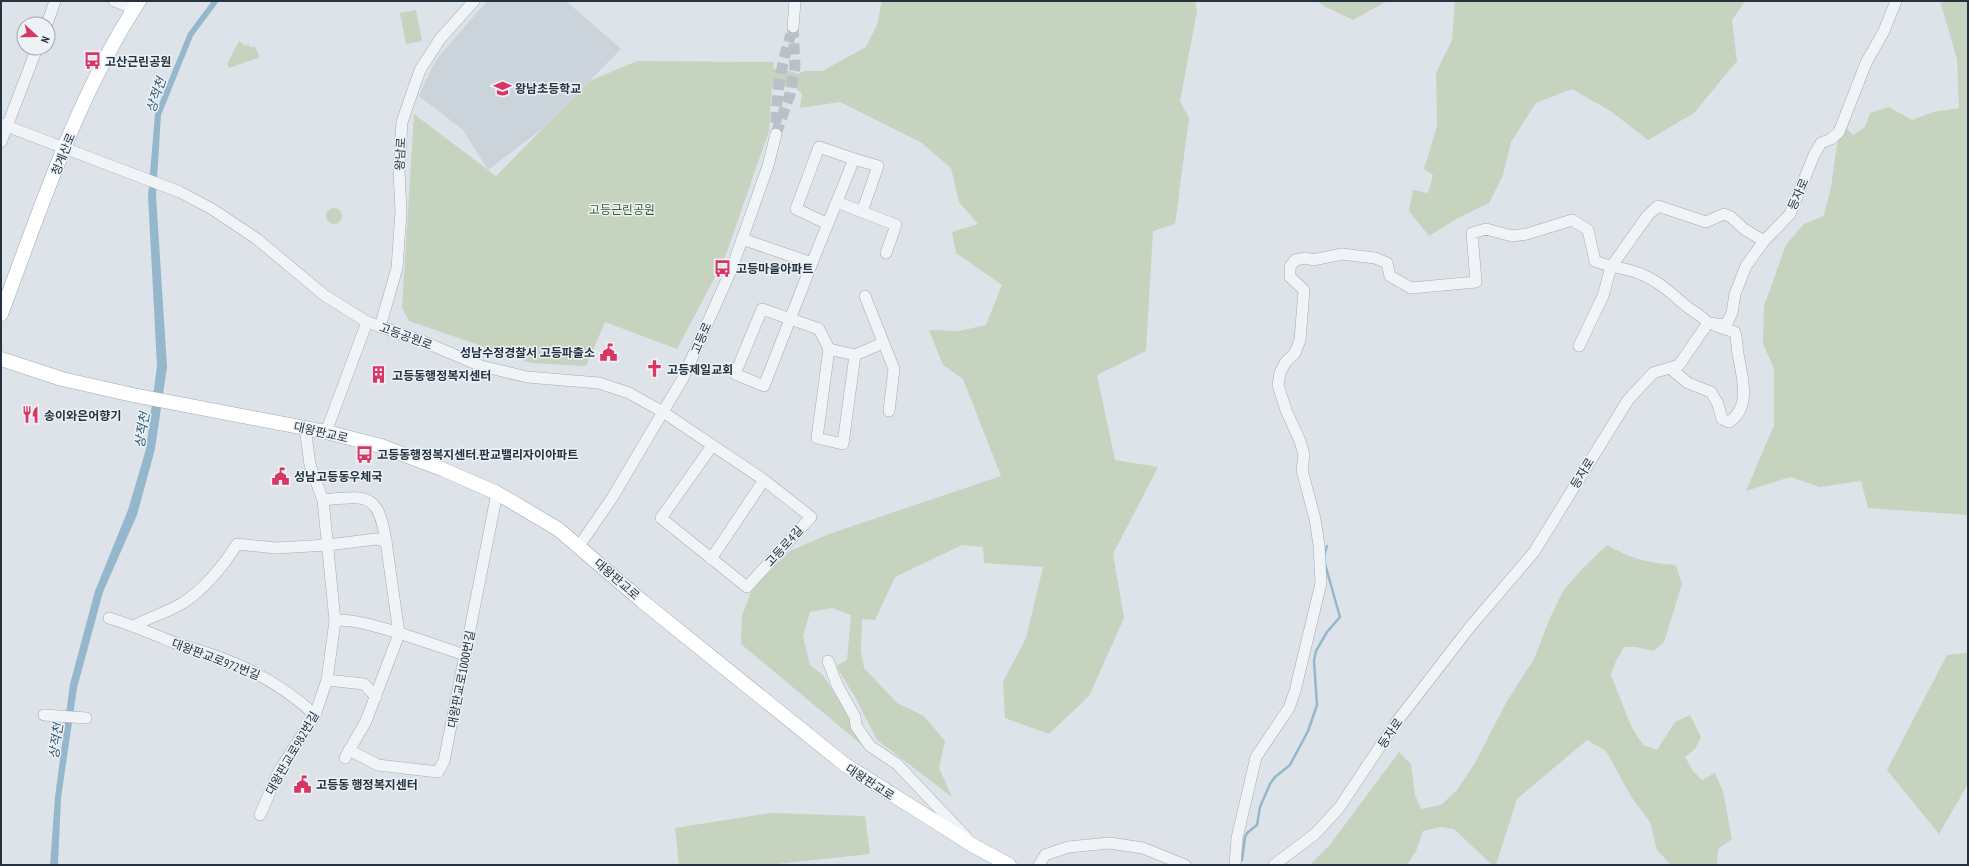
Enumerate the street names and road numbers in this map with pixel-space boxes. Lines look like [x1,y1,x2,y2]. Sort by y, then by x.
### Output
street label: 청계산로 [48,131,78,177]
street label: 왕남로 [392,137,408,171]
street label: 등자로 [1784,176,1812,212]
street label: 고등공원로 [377,320,435,352]
street label: 고등로 [688,320,714,356]
street label: 대왕판교로 [292,418,350,446]
street label: 등자로 [1567,455,1597,491]
street label: 고등로4길 [762,523,806,569]
street label: 대왕판교로 [591,555,643,603]
street label: 대왕판교로1000번길 [444,629,478,729]
street label: 대왕판교로972번길 [170,635,262,683]
street label: 대왕판교로982번길 [262,709,322,797]
street label: 등자로 [1374,715,1406,751]
street label: 대왕판교로 [843,761,897,803]

